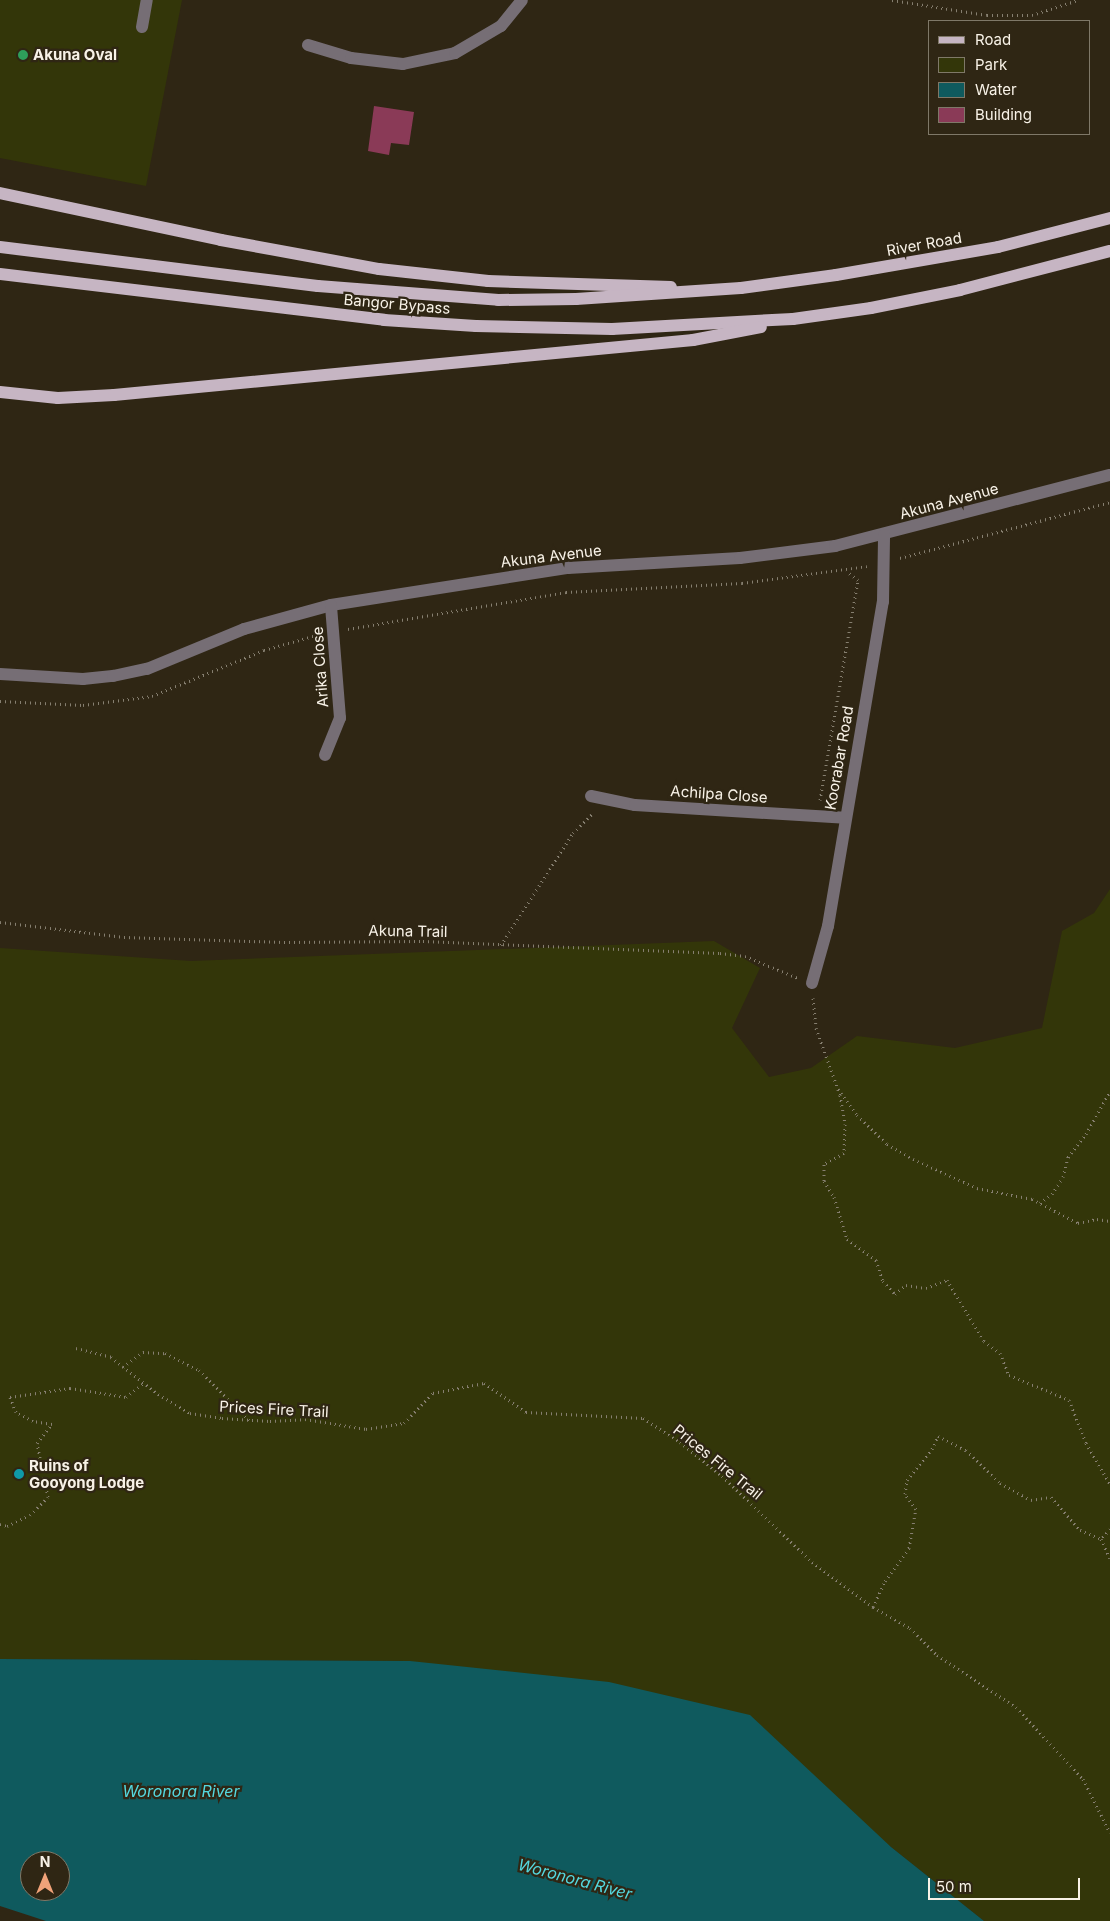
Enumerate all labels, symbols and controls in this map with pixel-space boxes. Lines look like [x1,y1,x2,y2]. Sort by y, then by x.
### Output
legend [928,20,1090,135]
text: Road [975,30,1011,49]
place label: Akuna Oval [33,46,117,64]
marker: Akuna Oval [17,49,29,61]
text: Park [975,55,1007,74]
text: Water [975,80,1017,99]
text: Building [975,105,1032,124]
street label: River Road [885,229,963,259]
street label: Bangor Bypass [343,290,451,318]
street label: Akuna Avenue [898,479,1000,523]
street label: Akuna Avenue [499,541,603,571]
street label: Arika Close [308,626,332,708]
street label: Koorabar Road [821,705,857,811]
street label: Achilpa Close [670,782,768,806]
street label: Akuna Trail [368,921,448,941]
street label: Prices Fire Trail [219,1397,329,1421]
street label: Prices Fire Trail [670,1421,766,1503]
place label: Ruins of Gooyong Lodge [29,1456,144,1491]
marker: Ruins of Gooyong Lodge [13,1468,25,1480]
water label: Woronora River [122,1781,240,1801]
north arrow [20,1851,70,1901]
text: N [40,1853,50,1870]
water label: Woronora River [516,1855,634,1903]
scale bar [930,1868,1082,1900]
text: 50 m [936,1877,972,1896]

